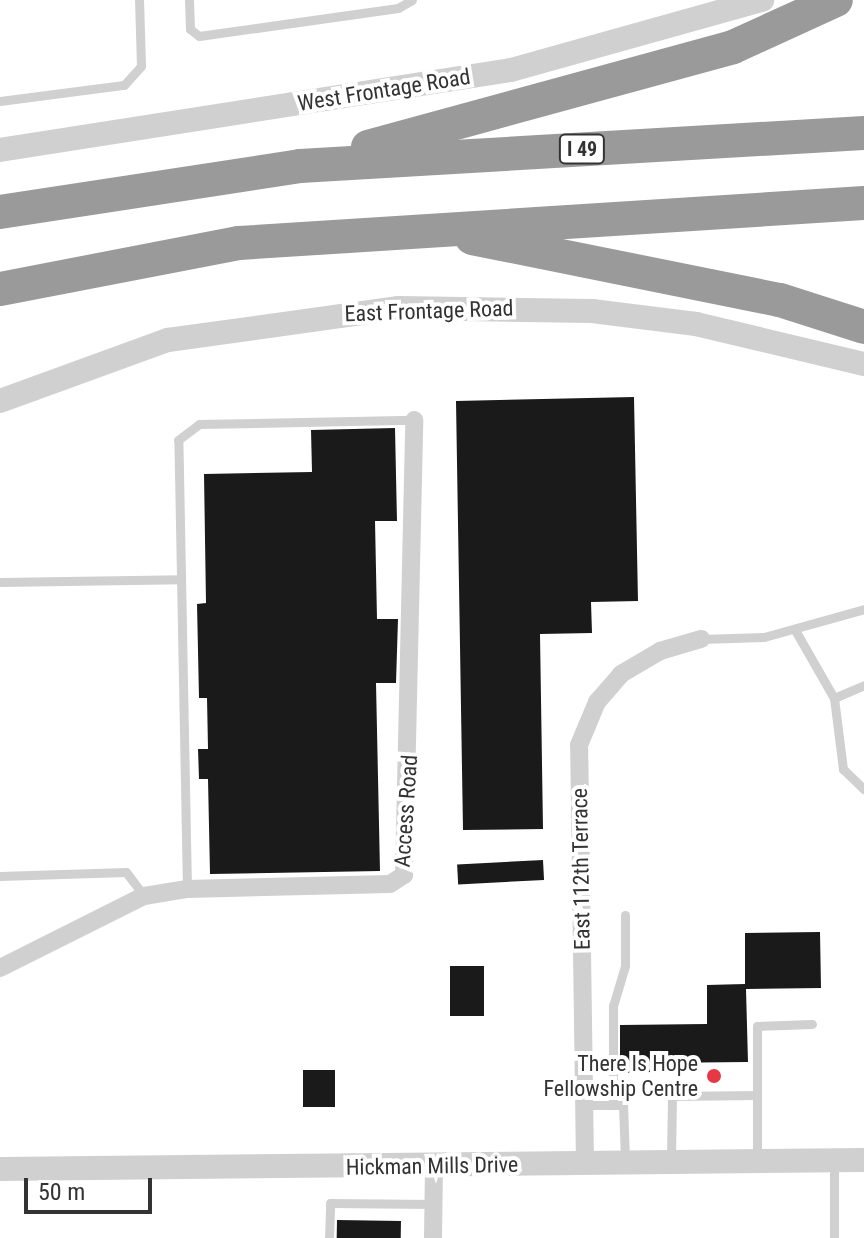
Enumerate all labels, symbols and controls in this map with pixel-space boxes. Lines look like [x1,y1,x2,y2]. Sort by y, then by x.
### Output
street label: West Frontage Road [296,63,472,117]
road number: I 49 [558,133,606,165]
street label: East Frontage Road [344,295,514,327]
street label: Access Road [389,754,423,868]
street label: East 112th Terrace [566,788,596,950]
place label: There Is Hope Fellowship Centre [544,1050,698,1102]
marker: There Is Hope Fellowship Centre [705,1067,723,1085]
street label: Hickman Mills Drive [346,1151,518,1181]
scale bar [28,1162,156,1212]
text: 50 m [38,1178,85,1206]

